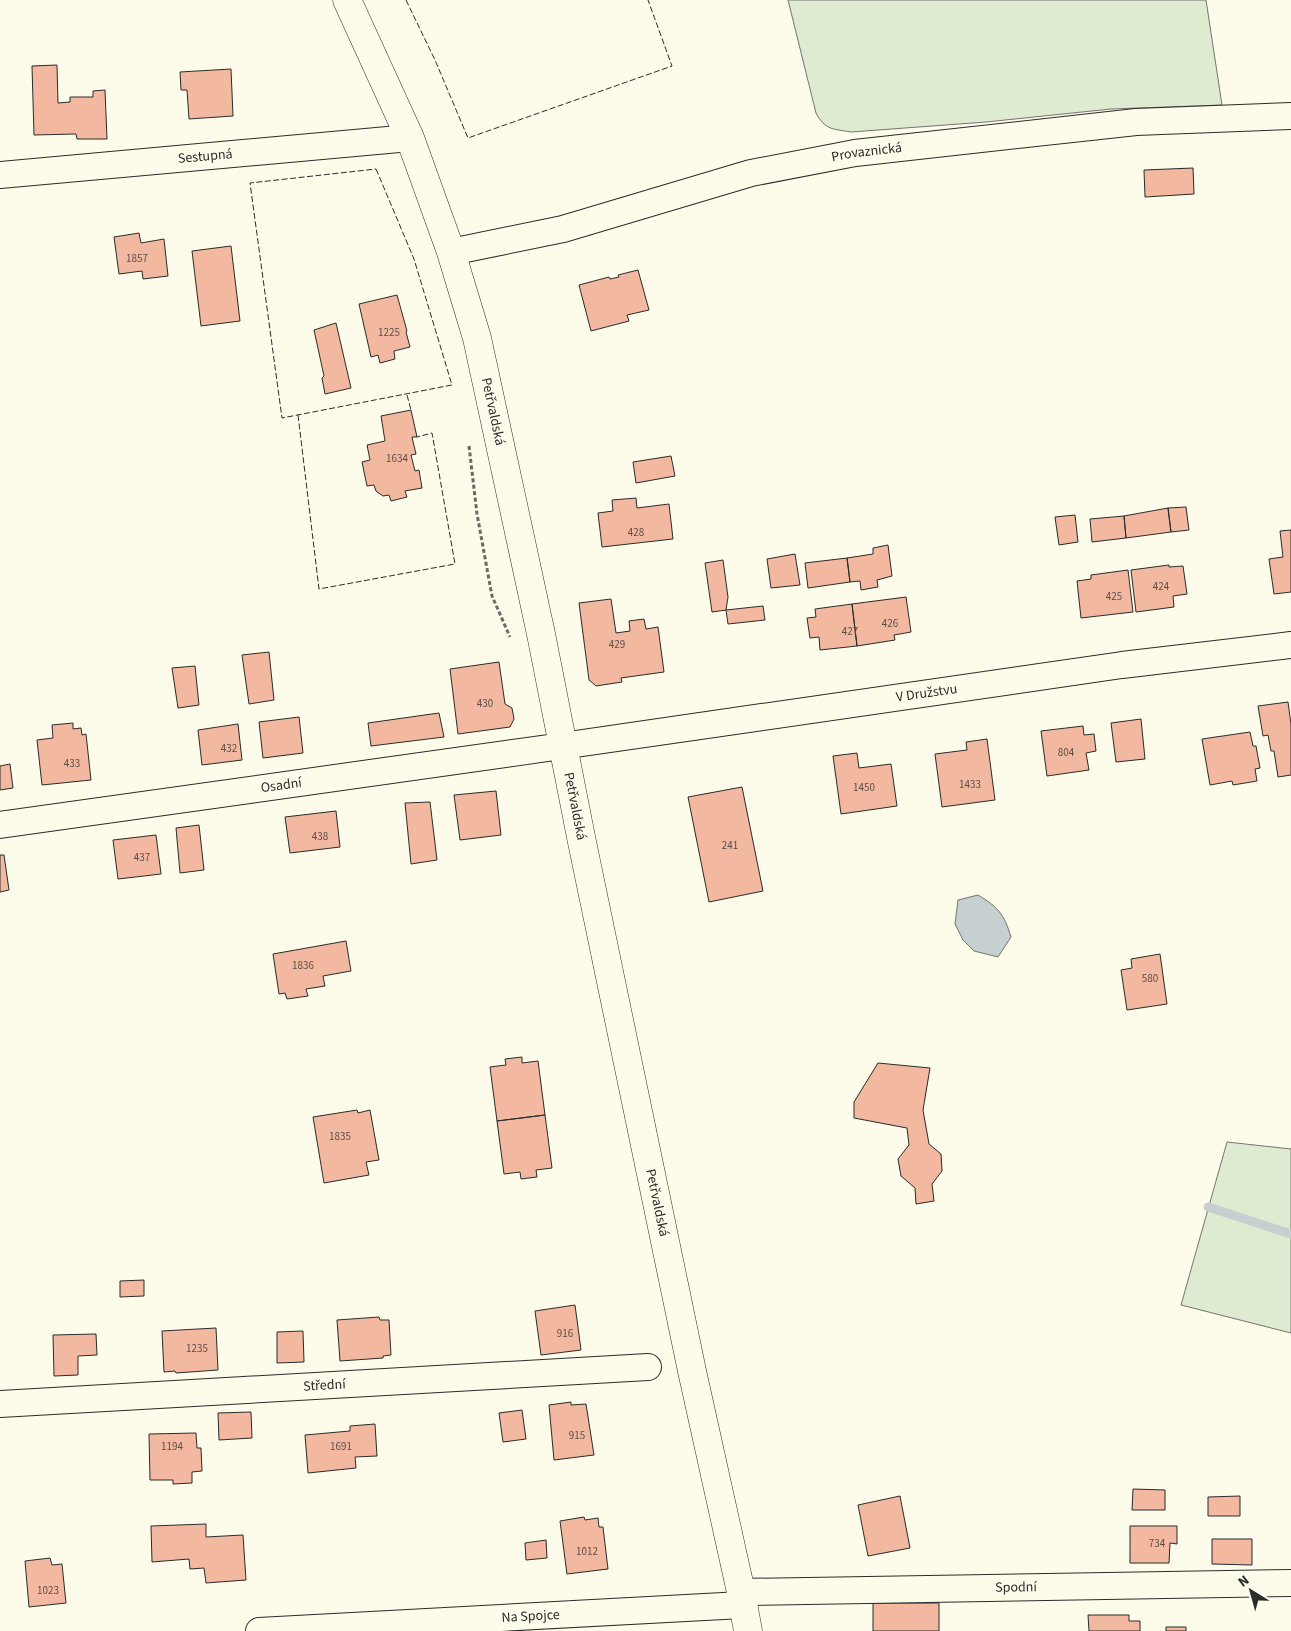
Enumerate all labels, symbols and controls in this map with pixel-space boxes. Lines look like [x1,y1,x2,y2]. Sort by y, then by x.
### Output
street label: Provaznická [830,138,903,167]
street label: Sestupná [177,144,233,169]
house number: 1857 [126,251,148,266]
house number: 1225 [378,325,400,340]
street label: Petřvaldská [476,376,510,447]
house number: 1634 [386,451,408,466]
house number: 428 [628,525,645,540]
house number: 424 [1153,579,1170,594]
house number: 425 [1106,589,1122,604]
house number: 426 [882,616,899,631]
house number: 427 [842,624,858,639]
house number: 429 [609,637,625,652]
street label: V Družstvu [895,679,959,708]
house number: 430 [477,696,493,711]
house number: 432 [221,741,237,756]
house number: 804 [1058,745,1075,760]
house number: 433 [64,756,80,771]
street label: Petřvaldská [558,770,591,842]
street label: Osadní [259,773,304,798]
house number: 1433 [959,777,981,792]
house number: 1450 [853,780,875,795]
house number: 438 [312,829,329,844]
house number: 241 [722,838,738,853]
house number: 437 [134,850,150,865]
house number: 1836 [292,958,314,973]
house number: 580 [1142,971,1158,986]
house number: 1835 [329,1129,351,1144]
street label: Petřvaldská [640,1167,674,1238]
house number: 916 [557,1326,574,1341]
house number: 1235 [186,1341,208,1356]
street label: Střední [303,1374,347,1397]
house number: 915 [569,1428,585,1443]
house number: 1194 [161,1439,183,1454]
house number: 1691 [330,1439,352,1454]
house number: 734 [1149,1536,1166,1551]
house number: 1012 [576,1544,598,1559]
north arrow [1226,1566,1276,1616]
text: N [1234,1571,1254,1592]
street label: Spodní [995,1577,1038,1598]
house number: 1023 [37,1583,59,1598]
street label: Na Spojce [501,1605,560,1628]

